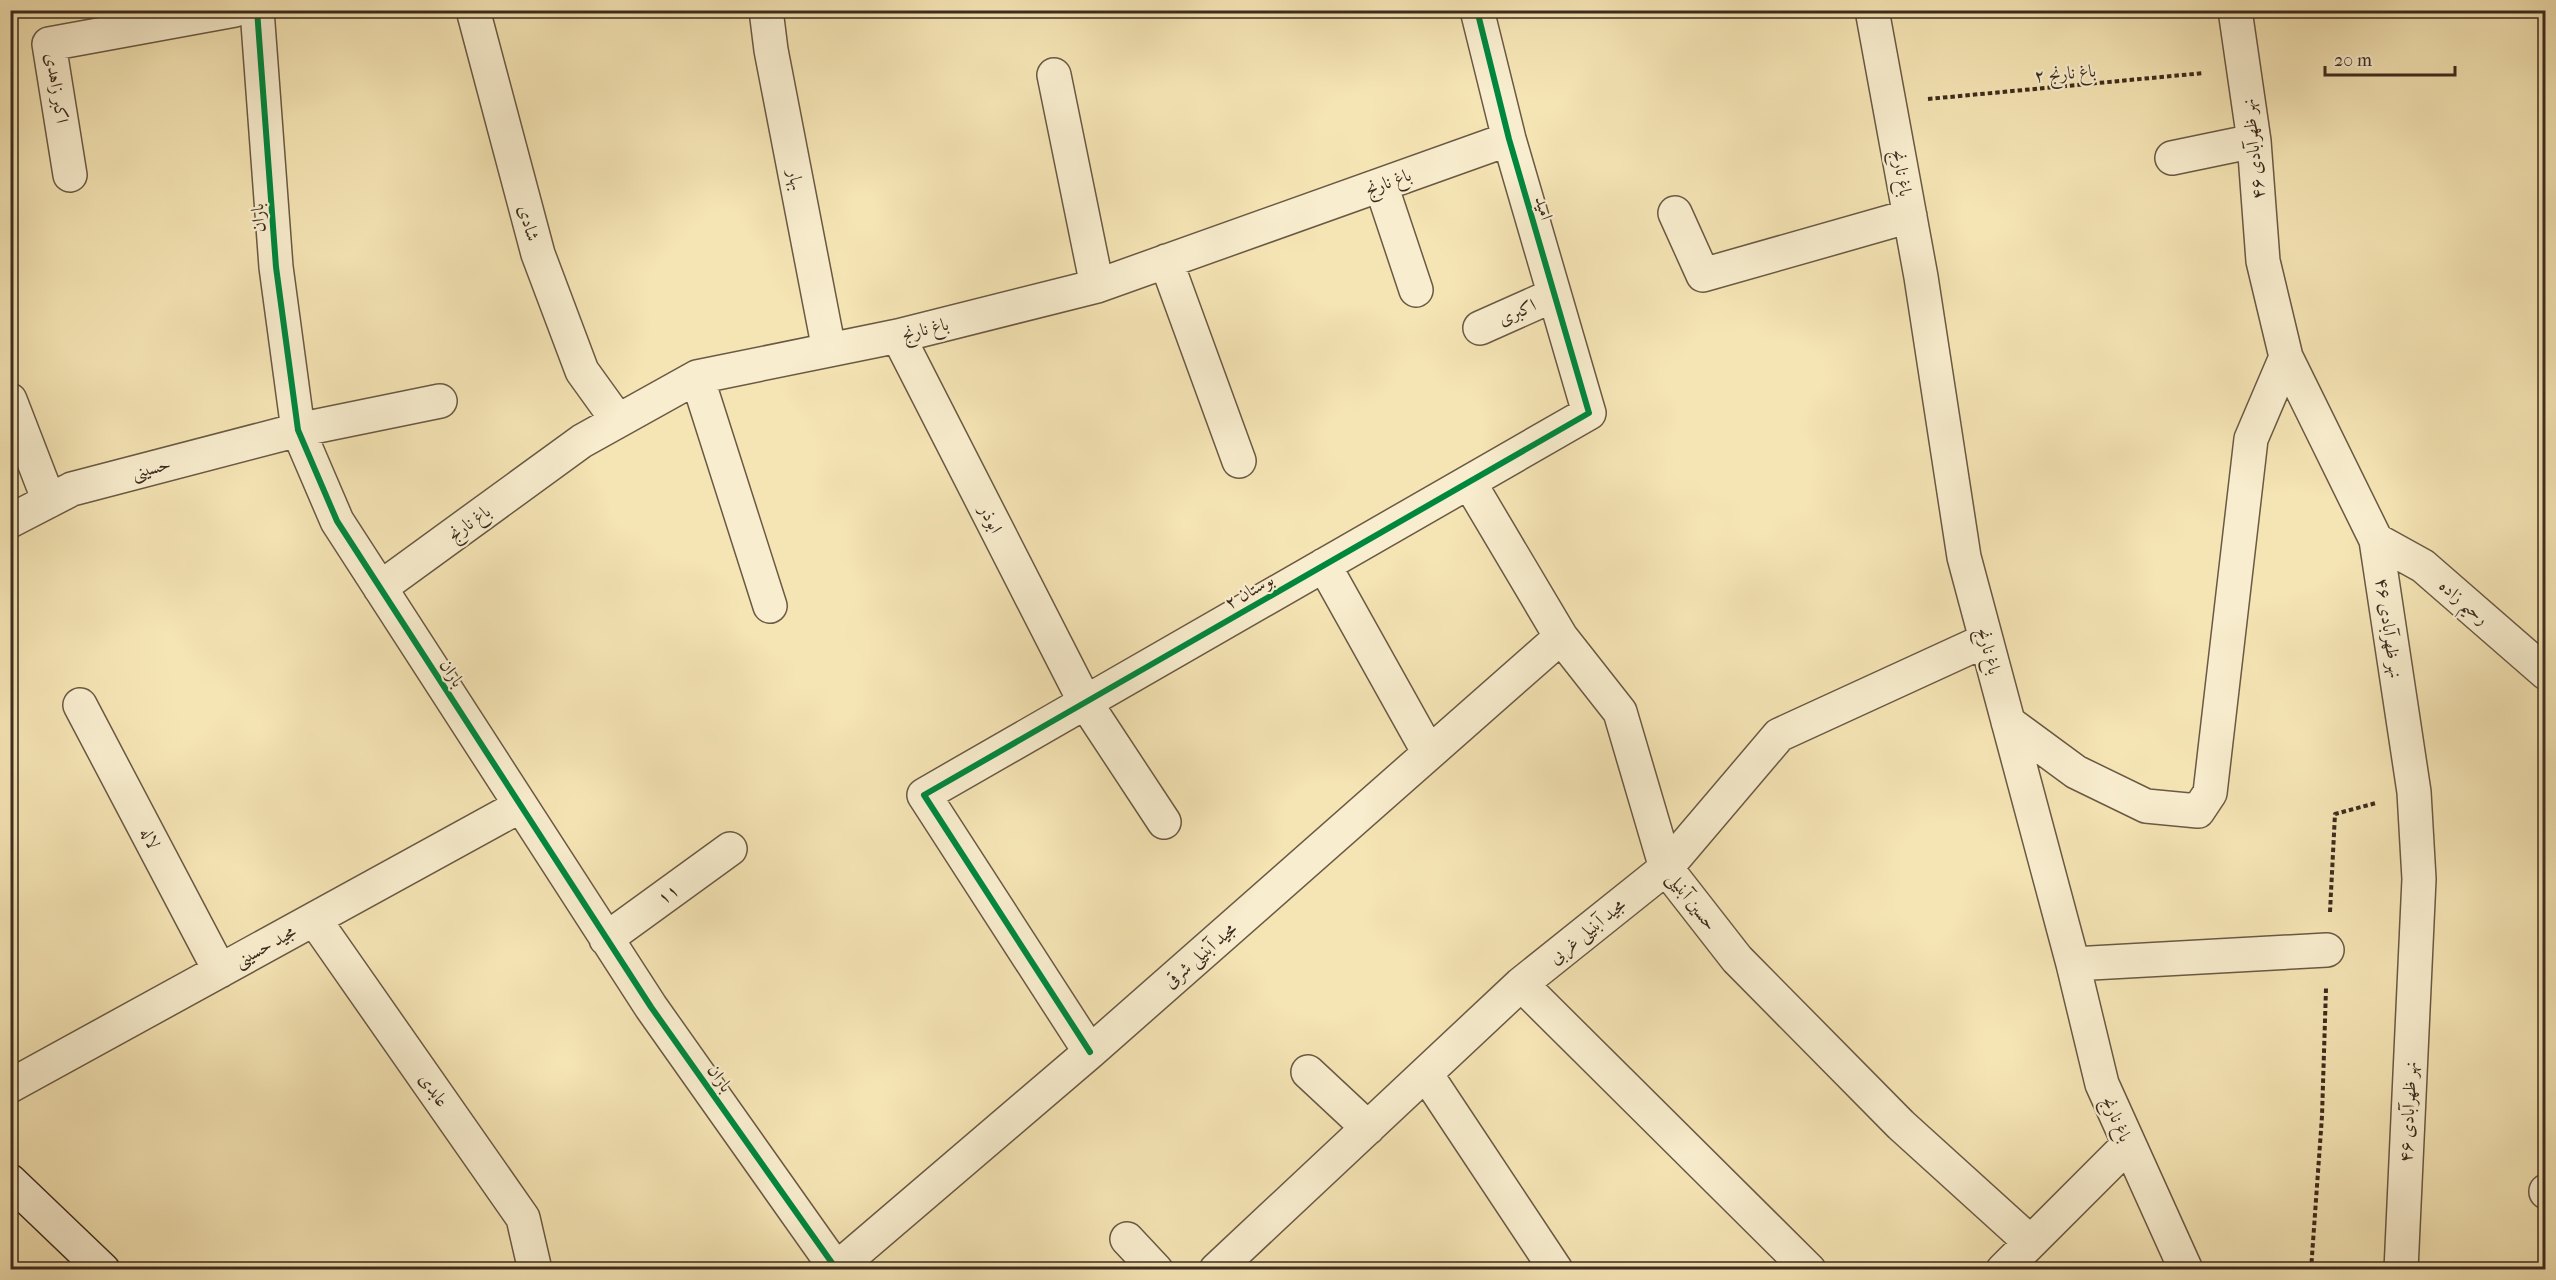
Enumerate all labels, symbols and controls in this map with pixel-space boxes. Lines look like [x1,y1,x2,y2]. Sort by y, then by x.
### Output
scale bar [2325,39,2456,77]
text: 20 m [2334,50,2372,71]
street label: اکبر زاهدی [41,51,72,125]
street label: باغ نارنج ۲ [2033,60,2097,92]
street label: نهر ظهرآبادی ۴۶ [2238,97,2270,200]
street label: باغ نارنج [1882,148,1916,199]
street label: باغ نارنج [1362,164,1416,205]
street label: بهار [782,166,808,193]
street label: امید [1530,194,1557,223]
street label: باران [247,203,270,233]
street label: شادی [514,203,543,243]
street label: اکبری [1495,295,1540,330]
street label: باغ نارنج [900,314,952,350]
street label: حسینی [129,453,173,486]
street label: ابوذر [974,500,1006,537]
street label: باغ نارنج [444,501,498,550]
street label: بوستان ۲ [1221,569,1277,614]
street label: رحیم زاده [2430,575,2493,635]
street label: نهر ظهرآبادی ۴۶ [2370,576,2406,680]
street label: باغ نارنج [1967,625,2005,678]
street label: باران [435,655,468,691]
street label: لاله [135,824,164,853]
street label: حسین آبنیلی [1661,868,1721,936]
street label: ۱۱ [654,880,683,909]
street label: مجید آبنیلی غربی [1545,894,1631,970]
street label: مجید آبنیلی شرقی [1160,918,1242,994]
street label: مجید حسینی [231,921,301,974]
street label: باران [703,1060,736,1096]
street label: نهر ظهرآبادی ۴۶ [2395,1061,2423,1163]
street label: عابدی [414,1069,453,1111]
street label: باغ نارنج [2093,1093,2136,1147]

